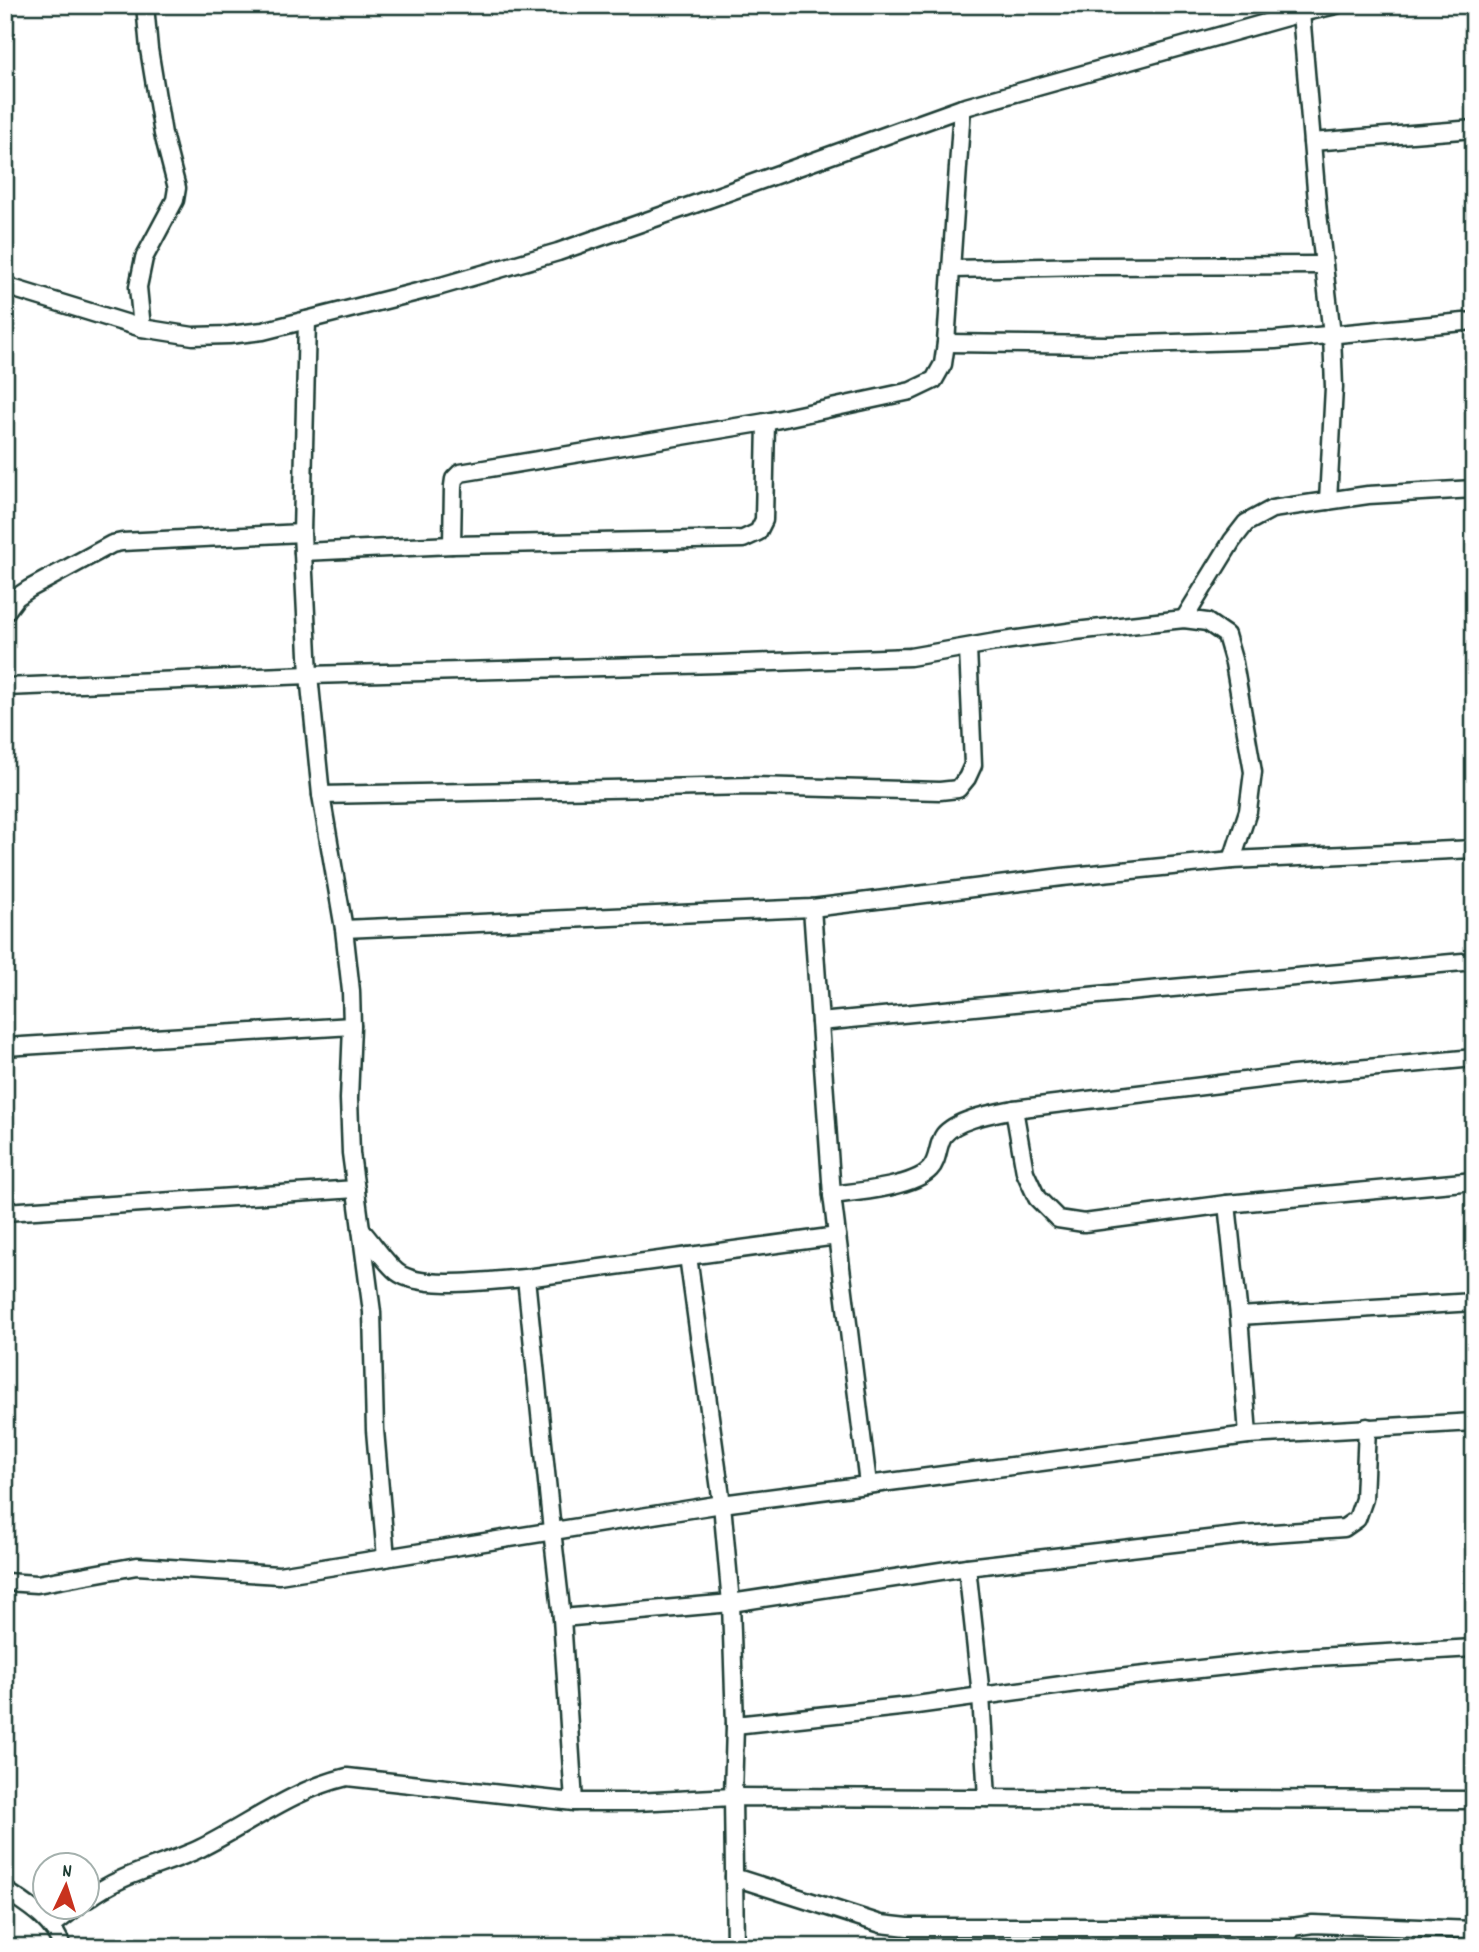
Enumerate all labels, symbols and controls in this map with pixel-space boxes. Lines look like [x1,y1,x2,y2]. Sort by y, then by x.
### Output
north arrow [32,1850,102,1920]
text: N [61,1859,73,1886]

